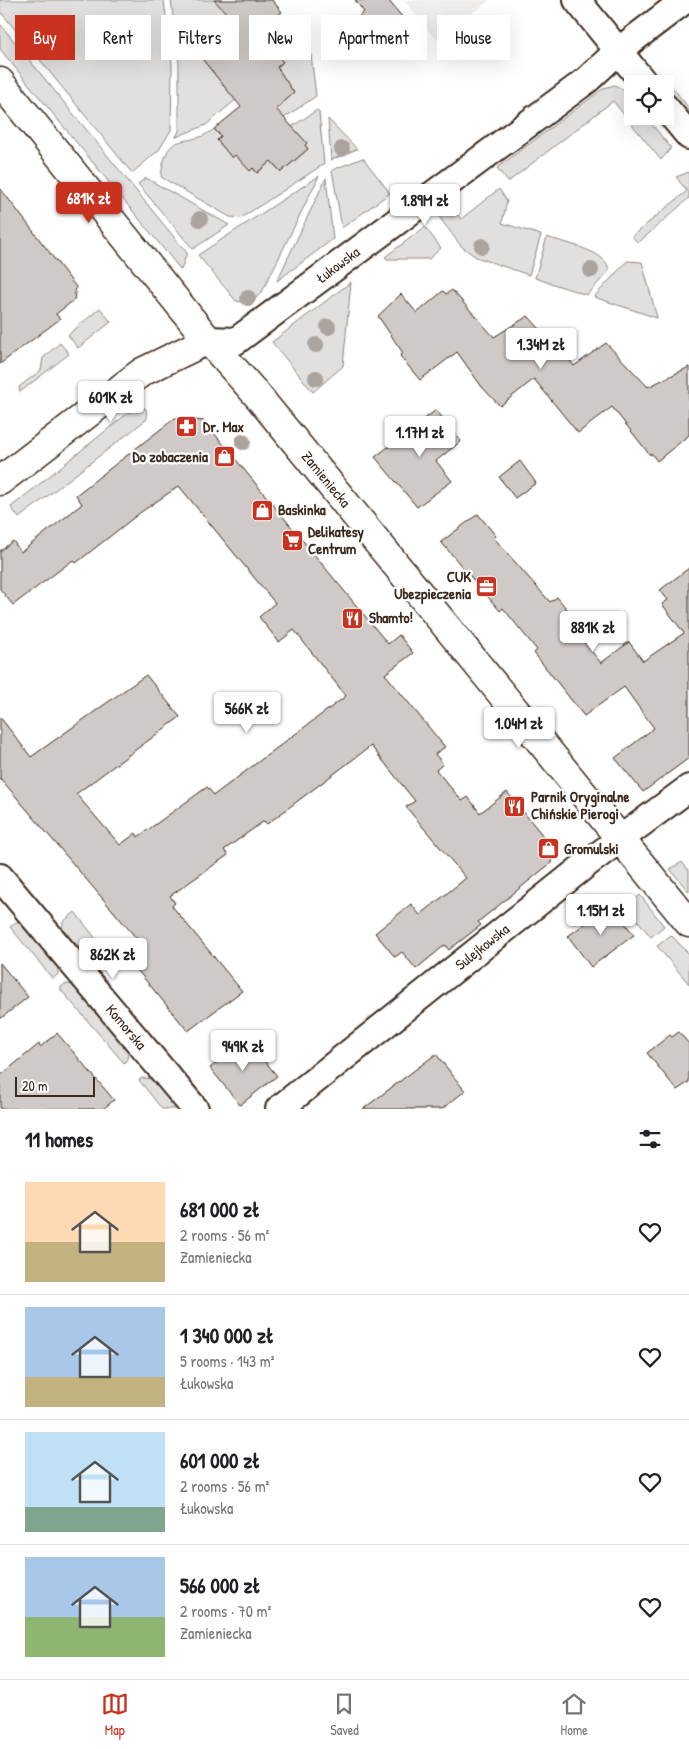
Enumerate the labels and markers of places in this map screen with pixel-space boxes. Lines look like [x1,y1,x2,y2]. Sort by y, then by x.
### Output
pin: 681K zł [43,182,135,224]
pin: 1.89M zł [373,184,477,226]
pin: 1.34M zł [489,328,593,370]
pin: 601K zł [65,380,157,423]
pharmacy icon: Dr. Max [175,415,199,439]
place label: Dr. Max [203,416,244,437]
pin: 1.17M zł [368,416,472,458]
shop icon: Do zobaczenia [212,445,236,469]
place label: Do zobaczenia [133,446,208,467]
shop icon: Baskinka [250,498,274,522]
place label: Baskinka [278,499,326,520]
place label: Delikatesy Centrum [308,521,364,559]
supermarket icon: Delikatesy Centrum [280,529,304,553]
place label: CUK Ubezpieczenia [394,566,471,605]
office icon: CUK Ubezpieczenia [475,574,499,598]
restaurant icon: Shamto! [341,606,365,630]
place label: Shamto! [369,607,413,628]
pin: 881K zł [547,610,639,653]
pin: 566K zł [201,692,293,734]
pin: 1.04M zł [467,706,571,749]
place label: Parnik Oryginalne Chińskie Pierogi [531,786,630,825]
restaurant icon: Parnik Oryginalne Chińskie Pierogi [503,794,527,818]
shop icon: Gromulski [536,837,560,861]
place label: Gromulski [564,838,619,859]
pin: 1.15M zł [549,894,653,936]
pin: 862K zł [67,938,159,980]
pin: 949K zł [197,1030,289,1072]

